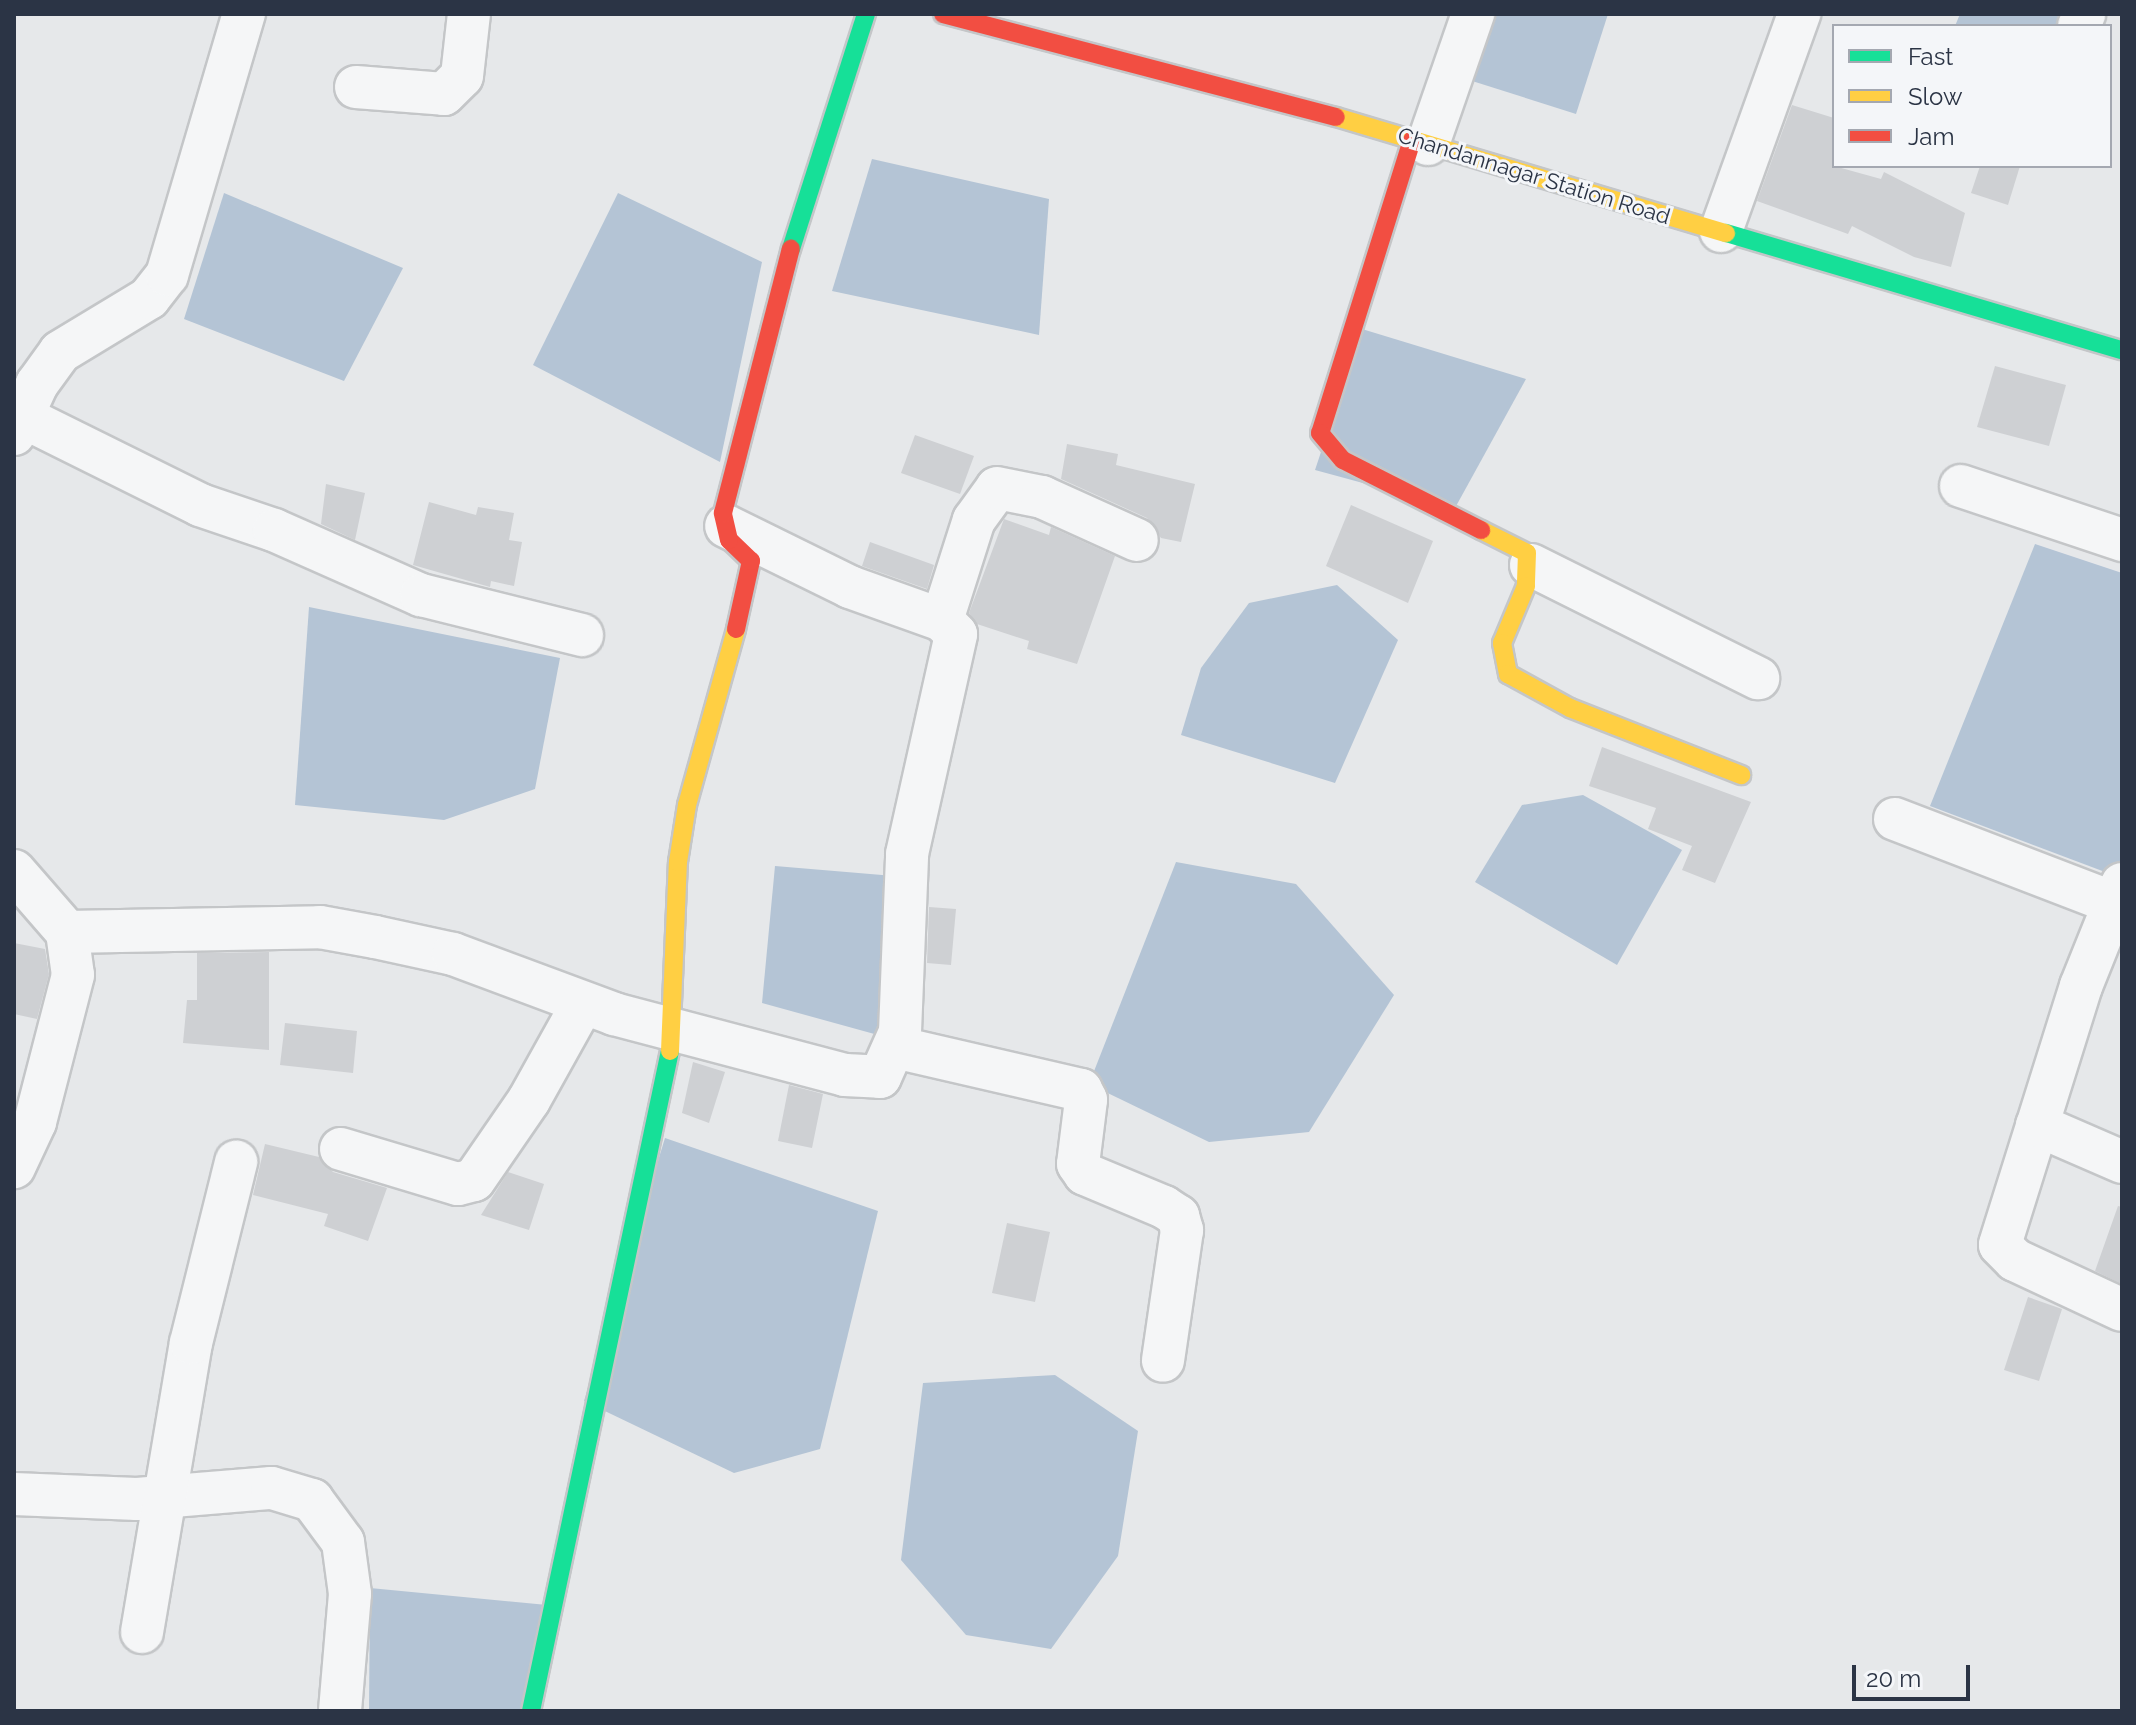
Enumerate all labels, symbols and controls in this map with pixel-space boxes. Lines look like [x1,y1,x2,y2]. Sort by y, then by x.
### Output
legend [1832,24,2112,168]
text: Fast [1908,42,1953,71]
text: Slow [1908,82,1962,111]
street label: Chandannagar Station Road [1394,122,1674,230]
text: Jam [1908,122,1954,151]
scale bar [1856,1649,1974,1699]
text: 20 m [1866,1664,1921,1693]

